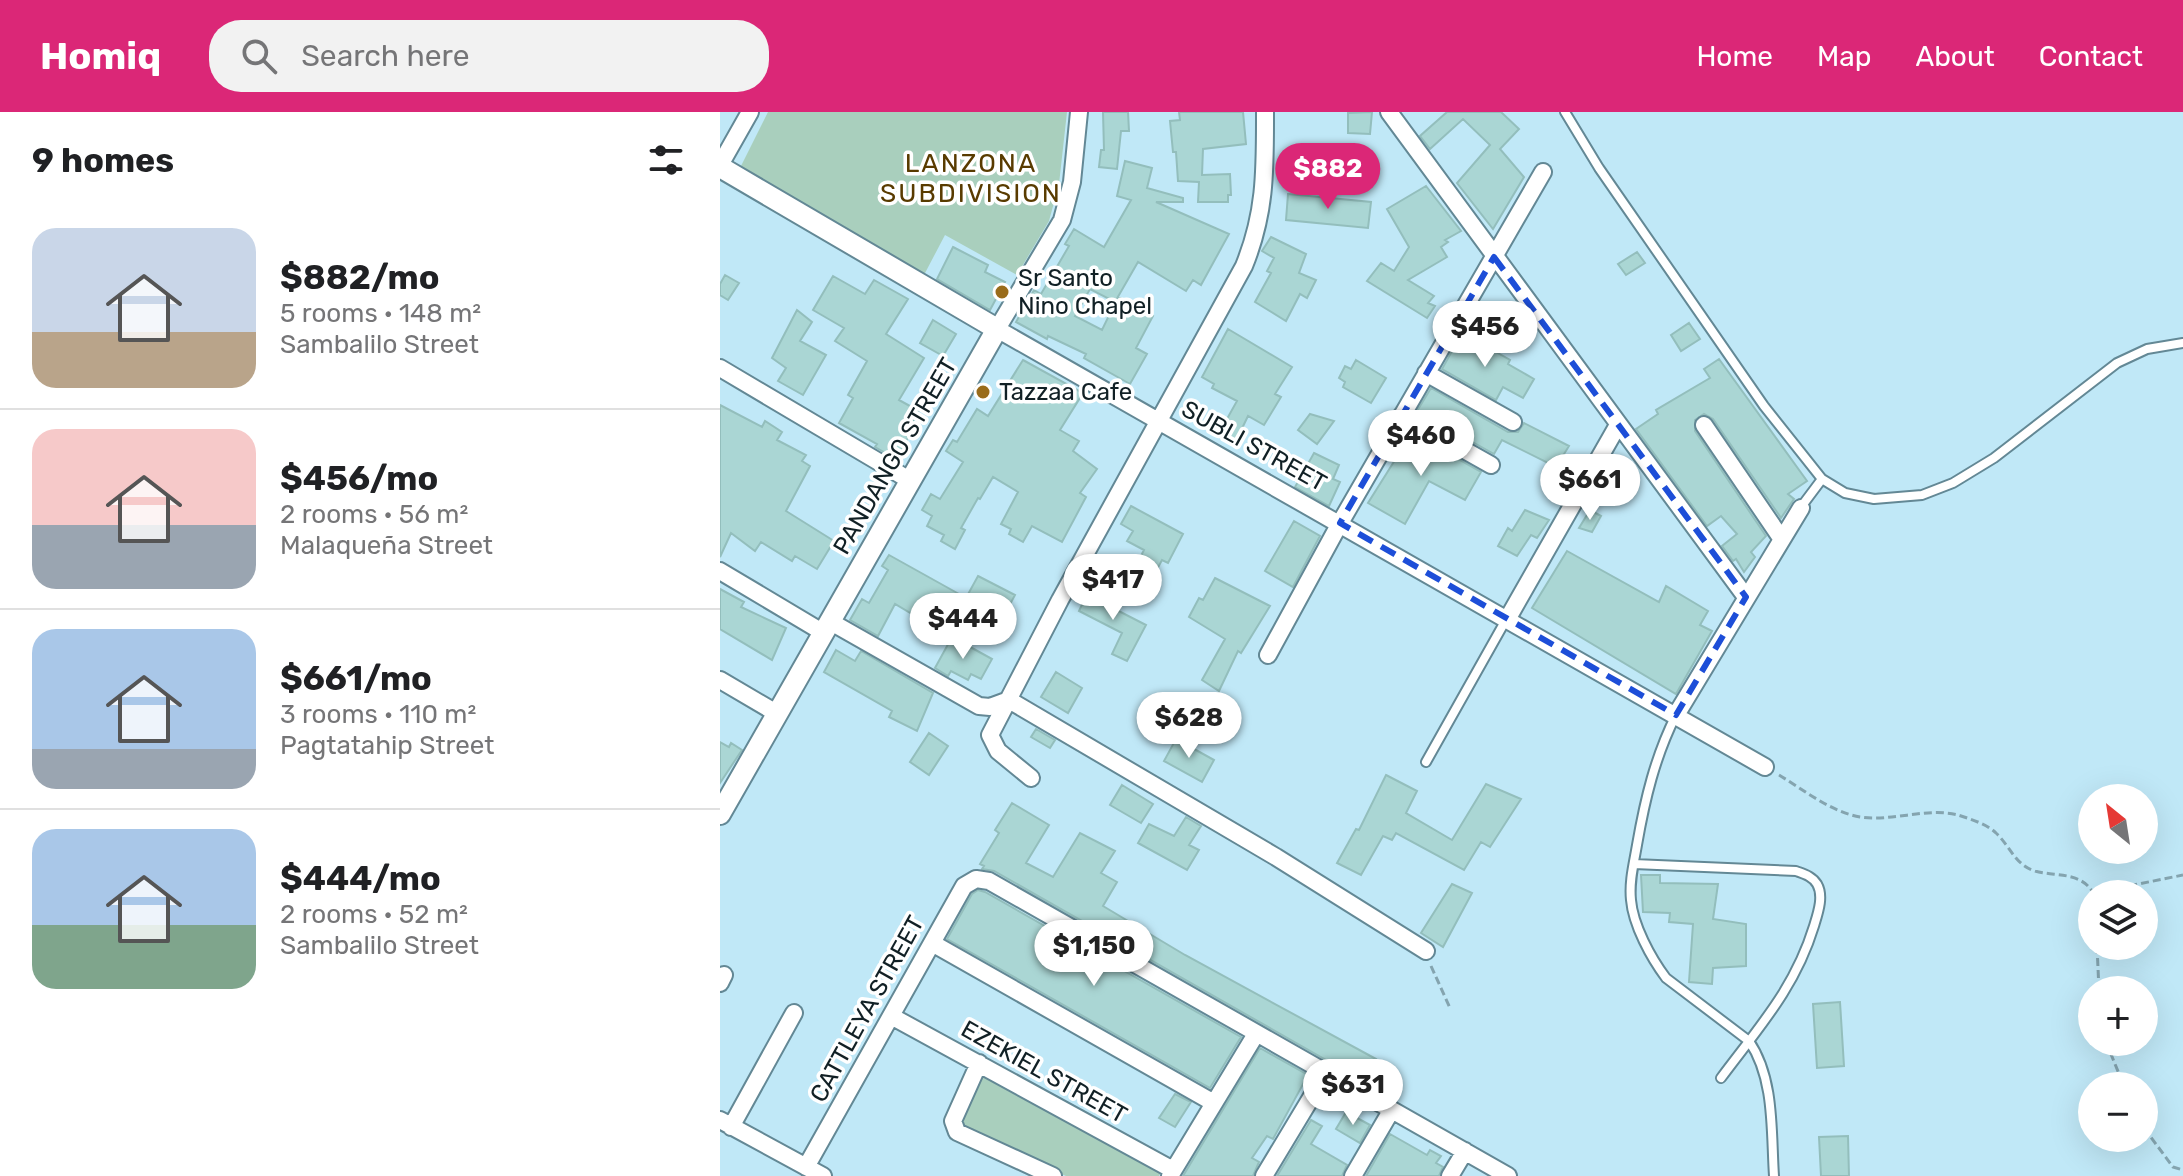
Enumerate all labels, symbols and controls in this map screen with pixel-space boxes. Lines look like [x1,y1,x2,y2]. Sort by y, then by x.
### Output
search box [209,20,769,92]
text: Homiq [40,33,161,79]
icon: search [237,34,281,78]
text: Search here [301,38,469,74]
text: Home [1696,40,1773,73]
text: Map [1817,40,1871,73]
text: About [1915,40,1995,73]
text: Contact [2039,40,2143,73]
icon: filters [644,138,688,182]
text: 9 homes [32,140,174,181]
pin: $882 [1281,143,1375,211]
district label: LANZONA SUBDIVISION [880,148,1062,209]
text: $882 [1293,153,1363,184]
text: $882/mo [280,257,440,298]
icon: home [96,260,192,356]
place label: Sr Santo Nino Chapel [1018,264,1152,320]
marker: Sr Santo Nino Chapel [993,283,1011,301]
text: 5 rooms · 148 m² [280,298,481,329]
pin: $456 [1438,301,1532,369]
text: $456 [1451,311,1519,342]
text: Sambalilo Street [280,329,479,360]
street label: PANDANGO STREET [827,353,963,559]
place label: Tazzaa Cafe [999,378,1132,406]
marker: Tazzaa Cafe [974,383,992,401]
street label: SUBLI STREET [1177,395,1331,497]
pin: $460 [1374,410,1468,478]
text: $460 [1386,420,1456,451]
pin: $661 [1543,454,1637,522]
text: $456/mo [280,458,438,499]
icon: home [96,461,192,557]
text: $661 [1558,464,1622,495]
text: 2 rooms · 56 m² [280,499,468,530]
text: Malaqueña Street [280,530,493,561]
pin: $417 [1066,554,1160,622]
text: $417 [1082,564,1144,595]
pin: $444 [916,593,1010,661]
text: $444 [928,603,998,634]
text: $661/mo [280,658,432,699]
icon: home [96,661,192,757]
pin: $628 [1142,692,1236,760]
text: 3 rooms · 110 m² [280,699,476,730]
text: $628 [1155,702,1223,733]
text: Pagtatahip Street [280,730,494,761]
north arrow [2078,784,2158,864]
map controls [2078,784,2158,1152]
text: $444/mo [280,858,441,899]
icon: home [96,861,192,957]
button: layers [2078,880,2158,960]
text: 2 rooms · 52 m² [280,899,468,930]
street label: CATTLEYA STREET [804,911,930,1107]
pin: $1,150 [1029,920,1159,988]
text: Sambalilo Street [280,930,479,961]
text: $1,150 [1052,930,1136,961]
button: + [2078,976,2158,1056]
street label: EZEKIEL STREET [956,1015,1132,1129]
pin: $631 [1306,1059,1400,1127]
text: $631 [1321,1069,1385,1100]
button: − [2078,1072,2158,1152]

